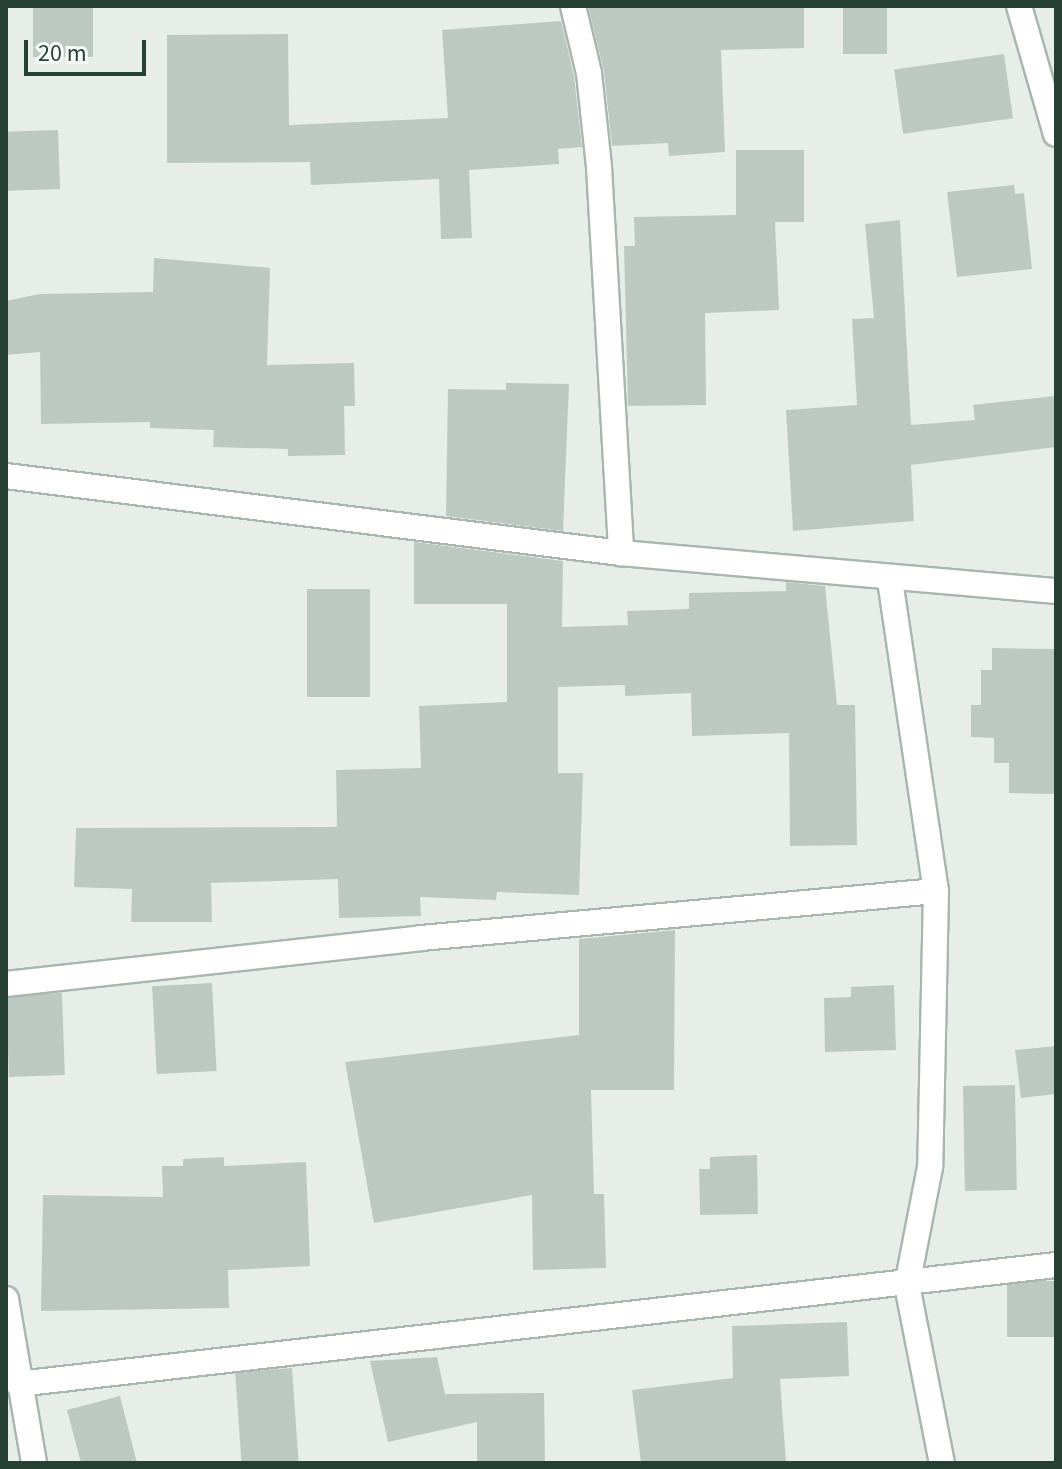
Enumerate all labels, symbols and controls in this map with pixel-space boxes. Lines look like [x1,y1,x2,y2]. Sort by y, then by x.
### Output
scale bar [28,24,150,74]
text: 20 m [38,36,87,71]

